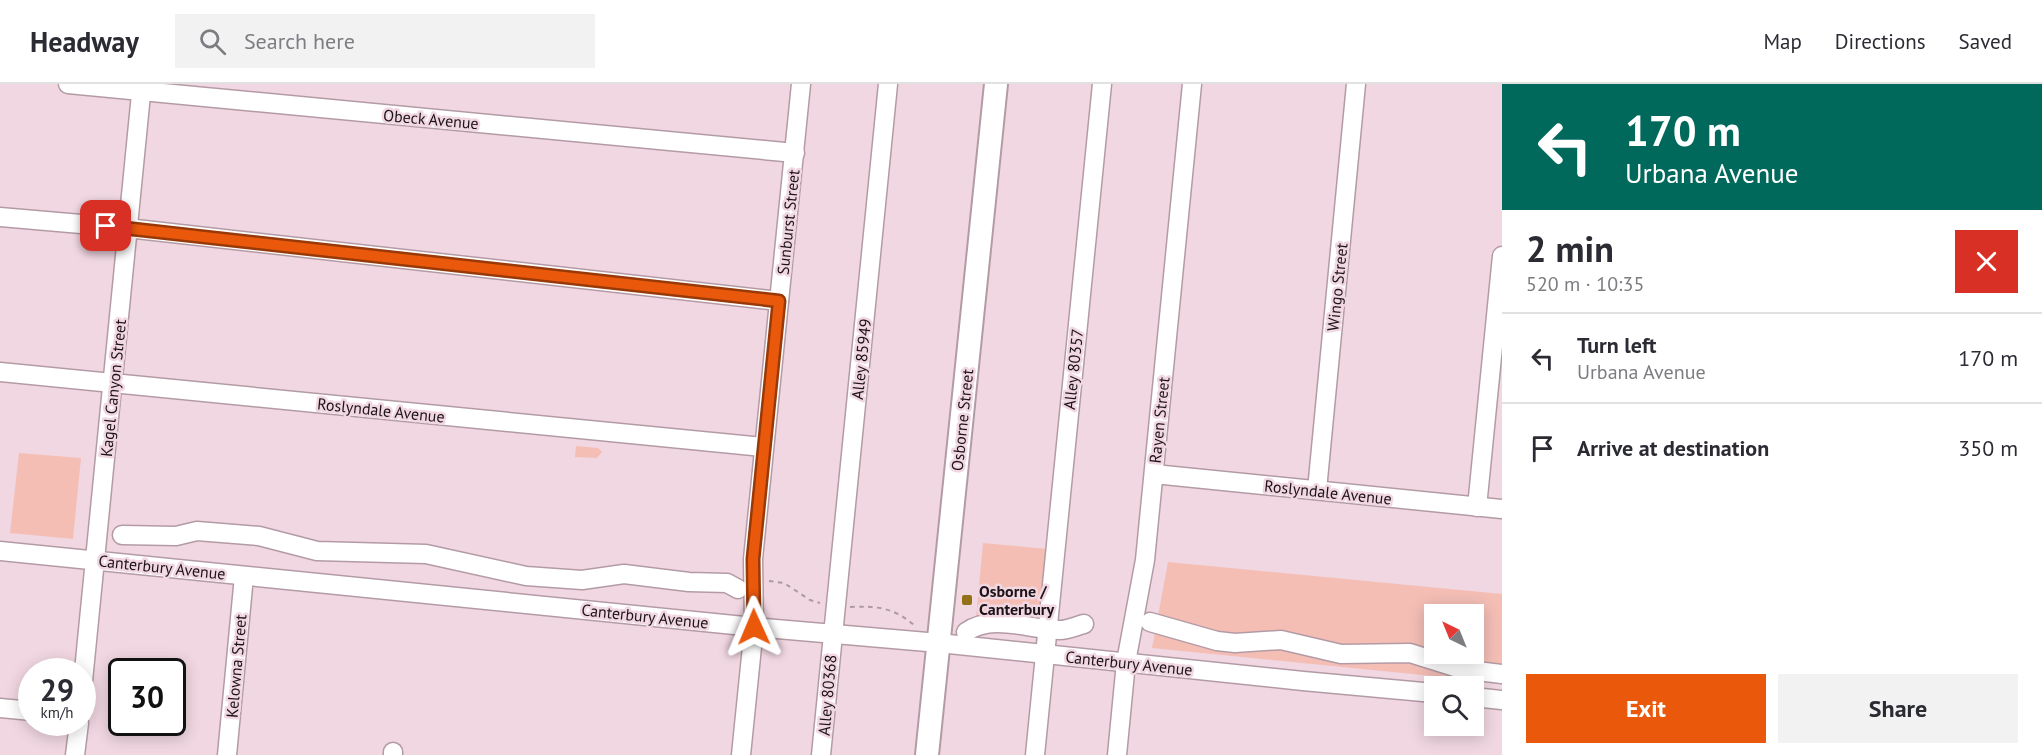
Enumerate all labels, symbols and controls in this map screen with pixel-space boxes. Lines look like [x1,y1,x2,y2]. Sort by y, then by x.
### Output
search box [175,14,595,68]
text: Headway [30,23,139,60]
icon: search [196,25,229,58]
text: Search here [244,27,355,55]
text: Map [1763,28,1802,55]
text: Directions [1835,28,1926,55]
text: Saved [1959,28,2012,55]
text: 170 m [1625,103,1741,158]
street label: Obeck Avenue [382,105,480,133]
icon: left [1526,108,1604,186]
text: Urbana Avenue [1625,156,1799,190]
street label: Sunburst Street [773,168,804,276]
pin [80,200,131,251]
icon: arrive [89,209,122,242]
text: 2 min [1526,225,1614,272]
button: close [1955,230,2018,293]
street label: Wingo Street [1322,241,1352,332]
text: 520 m · 10:35 [1526,271,1644,297]
street label: Kagel Canyon Street [96,318,130,458]
street label: Alley 85949 [847,318,875,400]
street label: Alley 80357 [1059,328,1087,410]
text: Turn left [1577,331,1657,359]
icon: left [1526,342,1559,375]
text: 170 m [1958,344,2018,372]
text: Urbana Avenue [1577,359,1706,385]
street label: Osborne Street [947,367,977,472]
street label: Rayen Street [1145,375,1174,464]
street label: Roslyndale Avenue [316,393,446,427]
icon: arrive [1526,432,1559,465]
text: Arrive at destination [1577,434,1769,462]
text: 350 m [1958,434,2018,462]
street label: Roslyndale Avenue [1263,475,1393,509]
street label: Canterbury Avenue [97,550,227,584]
place label: Osborne / Canterbury [979,581,1054,619]
marker: Osborne / Canterbury [960,593,974,607]
position arrow [722,595,786,659]
street label: Canterbury Avenue [580,599,710,633]
north arrow [1424,604,1484,664]
map controls [1424,604,1484,736]
street label: Kelowna Street [222,613,251,719]
street label: Canterbury Avenue [1064,646,1194,680]
street label: Alley 80368 [813,654,841,736]
speed limit sign: 30 [108,658,186,736]
text: 29 [40,670,74,709]
button: Exit [1526,674,1766,743]
button: Share [1778,674,2018,743]
button: search [1424,676,1484,736]
text: km/h [41,703,73,722]

